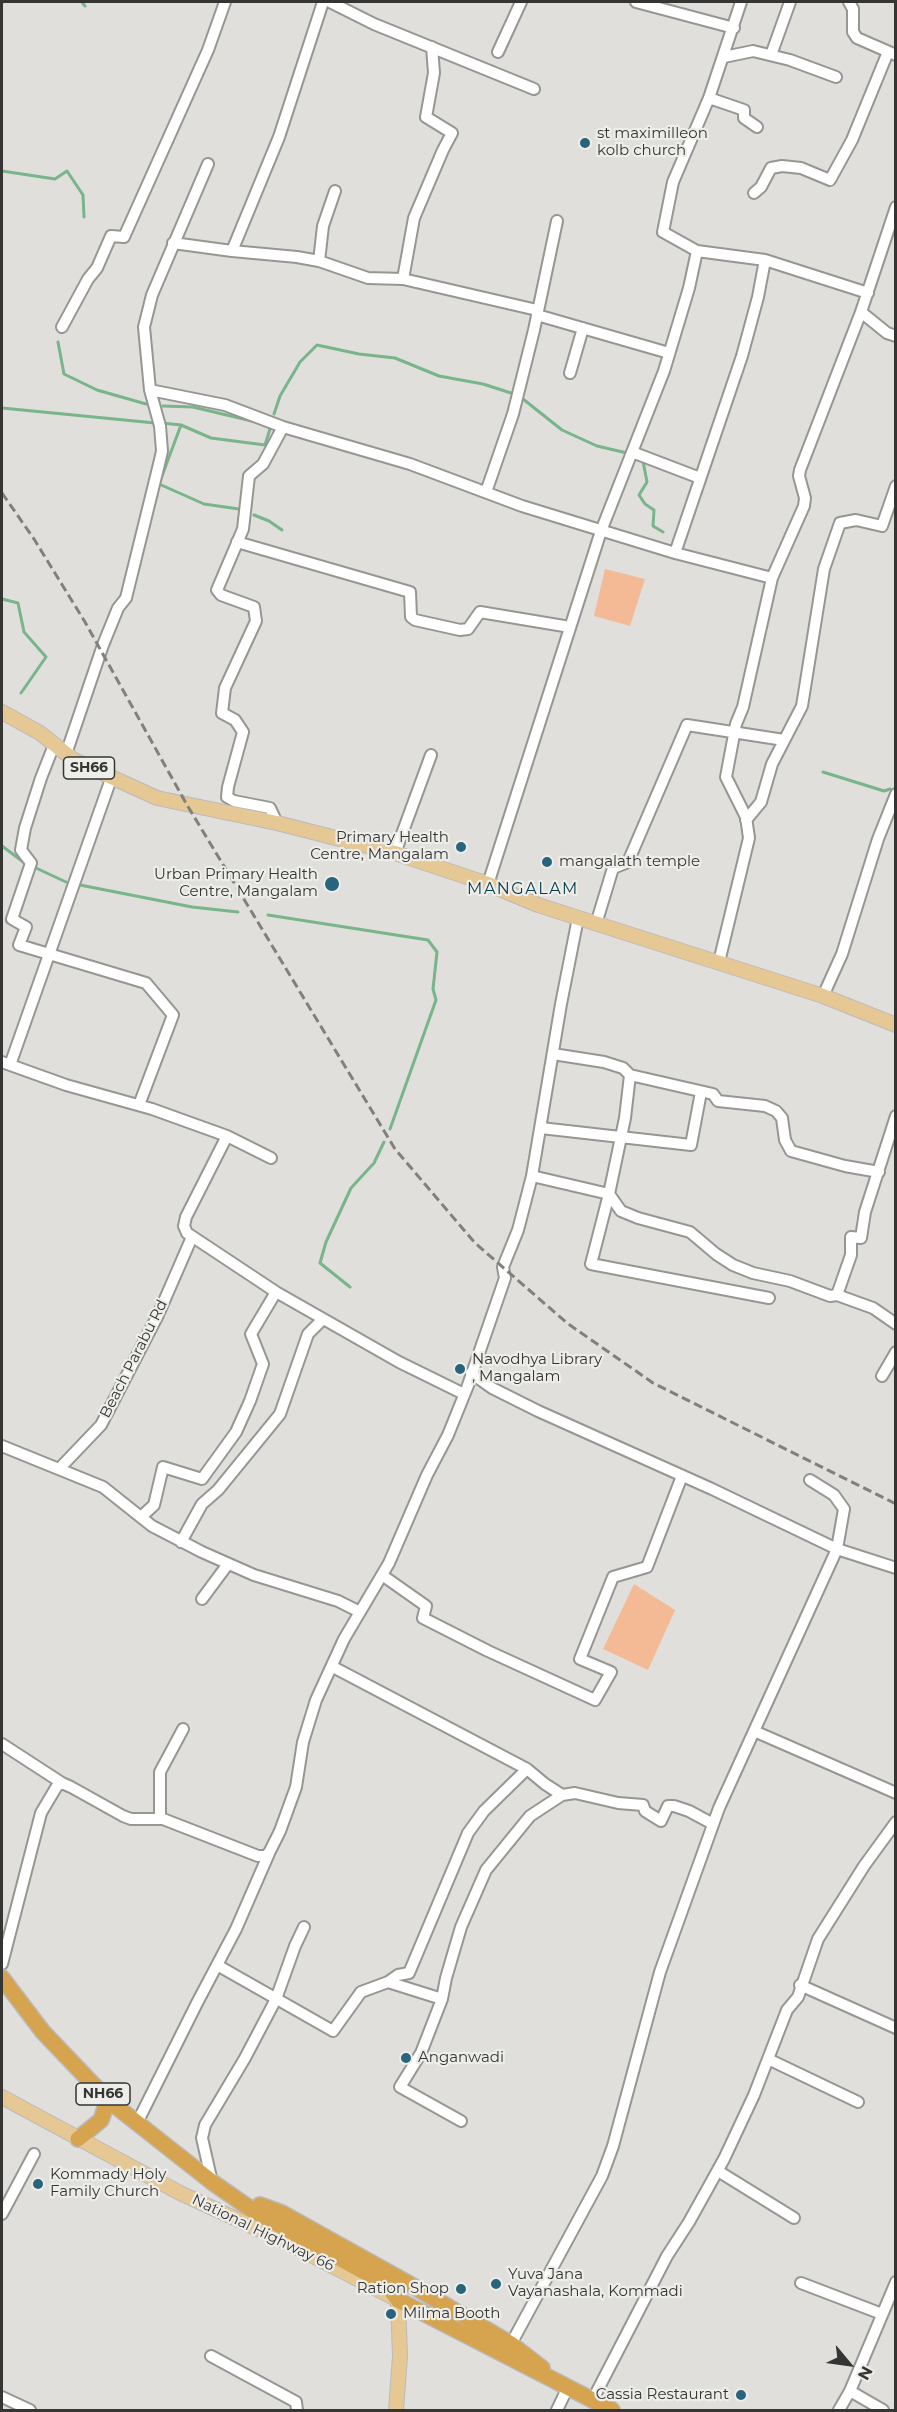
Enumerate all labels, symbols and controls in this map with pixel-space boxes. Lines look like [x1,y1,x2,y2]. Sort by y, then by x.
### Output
place label: st maximilleon kolb church [597,125,708,160]
marker: st maximilleon kolb church [578,136,592,150]
road number: SH66 [64,757,115,779]
place label: Primary Health Centre, Mangalam [310,829,449,864]
marker: Primary Health Centre, Mangalam [454,840,468,854]
place label: mangalath temple [559,853,700,871]
marker: mangalath temple [540,855,554,869]
place label: Urban Primary Health Centre, Mangalam [154,866,318,901]
marker: Urban Primary Health Centre, Mangalam [323,875,341,893]
district label: MANGALAM [467,879,579,899]
street label: Beach Parabu Rd [96,1297,172,1421]
place label: Navodhya Library , Mangalam [472,1351,602,1386]
marker: Navodhya Library , Mangalam [453,1362,467,1376]
place label: Anganwadi [418,2049,504,2067]
marker: Anganwadi [399,2051,413,2065]
road number: NH66 [76,2083,130,2105]
place label: Kommady Holy Family Church [50,2166,166,2201]
marker: Kommady Holy Family Church [31,2177,45,2191]
street label: National Highway 66 [189,2191,337,2275]
place label: Yuva Jana Vayanashala, Kommadi [508,2266,683,2301]
marker: Yuva Jana Vayanashala, Kommadi [489,2277,503,2291]
place label: Ration Shop [357,2280,449,2298]
marker: Ration Shop [454,2282,468,2296]
place label: Milma Booth [403,2305,500,2323]
marker: Milma Booth [384,2307,398,2321]
north arrow [819,2334,879,2394]
text: N [854,2363,877,2383]
place label: Cassia Restaurant [596,2386,729,2404]
marker: Cassia Restaurant [734,2388,748,2402]

